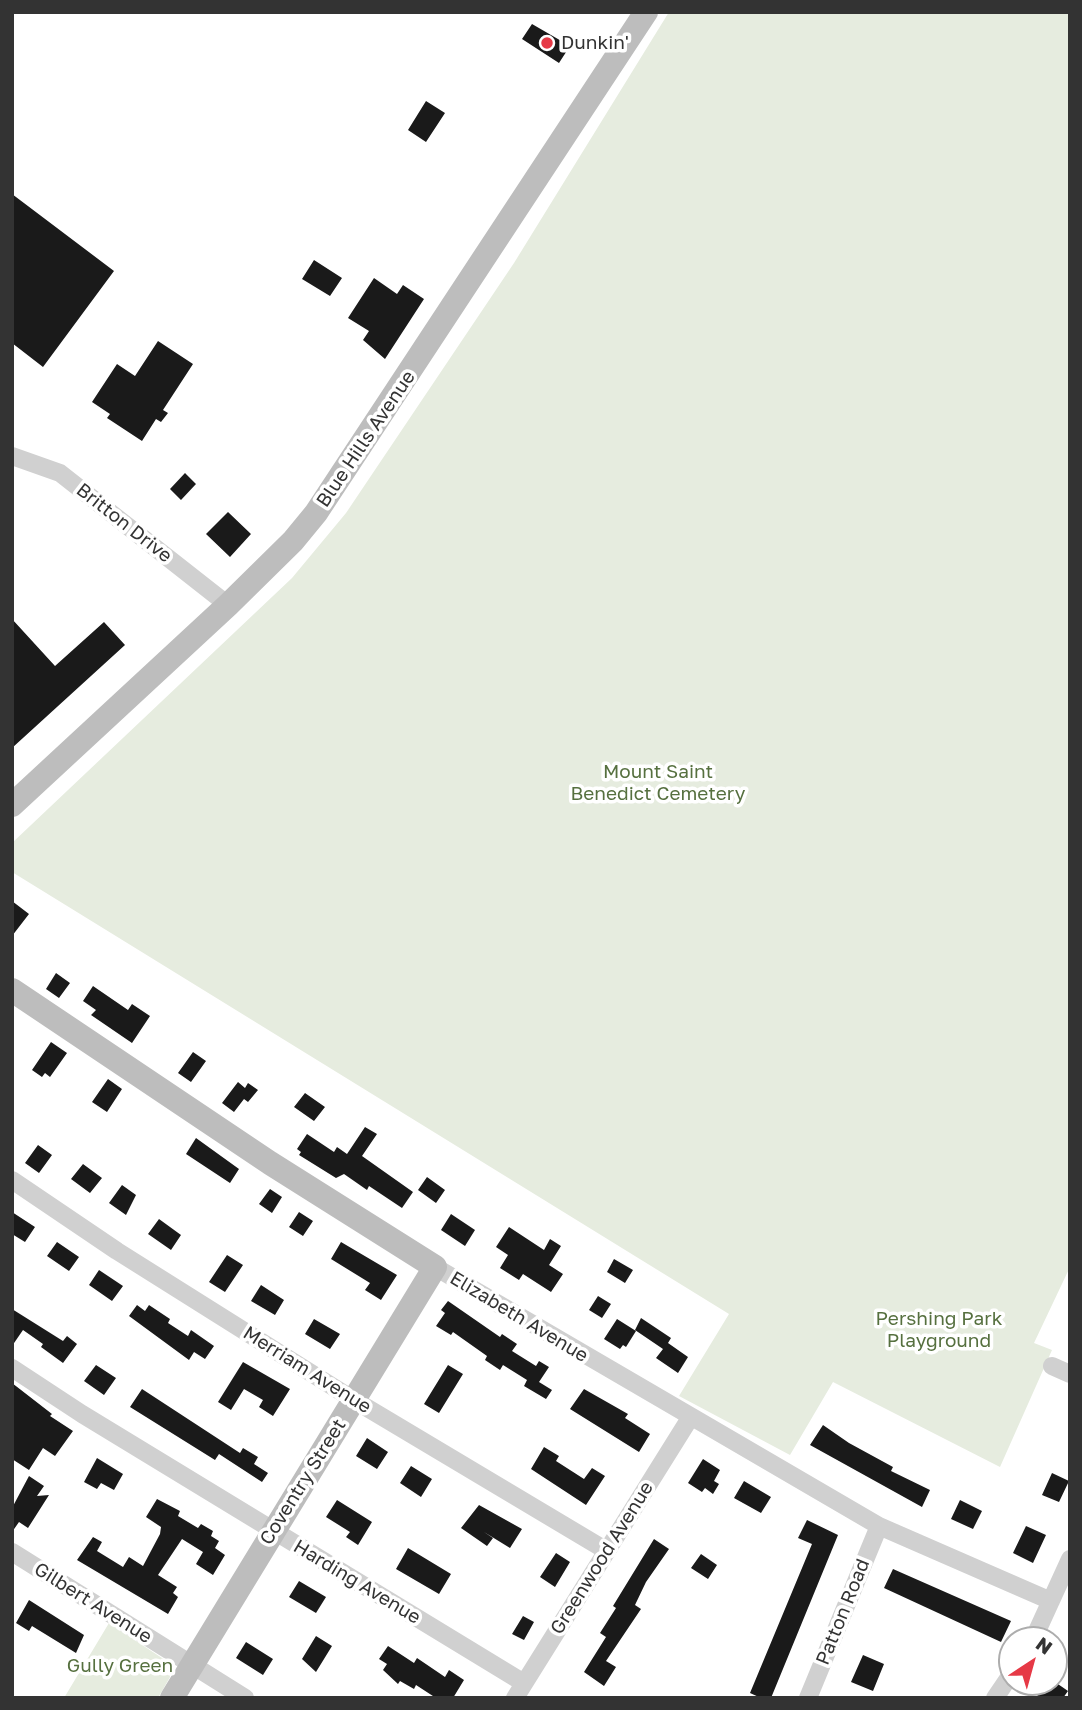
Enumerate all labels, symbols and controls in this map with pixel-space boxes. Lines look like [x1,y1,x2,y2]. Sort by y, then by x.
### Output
place label: Dunkin' [561,32,629,54]
marker: Dunkin' [539,35,555,51]
street label: Blue Hills Avenue [312,366,420,512]
street label: Britton Drive [72,479,176,567]
park label: Mount Saint Benedict Cemetery [571,761,745,805]
street label: Elizabeth Avenue [446,1267,592,1367]
park label: Pershing Park Playground [876,1308,1002,1352]
street label: Merriam Avenue [239,1321,375,1419]
street label: Coventry Street [255,1415,351,1549]
street label: Greenwood Avenue [546,1477,658,1639]
street label: Harding Avenue [289,1535,425,1629]
street label: Patton Road [811,1556,875,1668]
street label: Gilbert Avenue [30,1558,156,1648]
north arrow [998,1626,1068,1696]
text: N [1032,1632,1057,1659]
park label: Gully Green [67,1655,173,1677]

